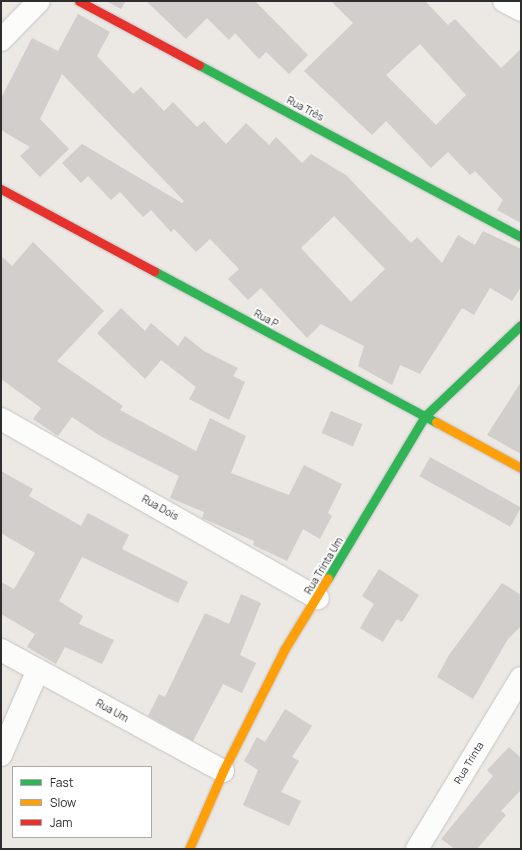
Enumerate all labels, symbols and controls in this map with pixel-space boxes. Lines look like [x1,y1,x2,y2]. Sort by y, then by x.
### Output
street label: Rua Três [285,94,325,124]
street label: Rua P [252,308,280,330]
street label: Rua Dois [140,493,180,523]
street label: Rua Trinta Um [302,535,346,597]
street label: Rua Um [94,697,130,725]
street label: Rua Trinta [452,740,486,786]
legend [12,766,152,838]
text: Fast [50,774,74,791]
text: Slow [50,794,76,811]
text: Jam [50,814,72,831]

